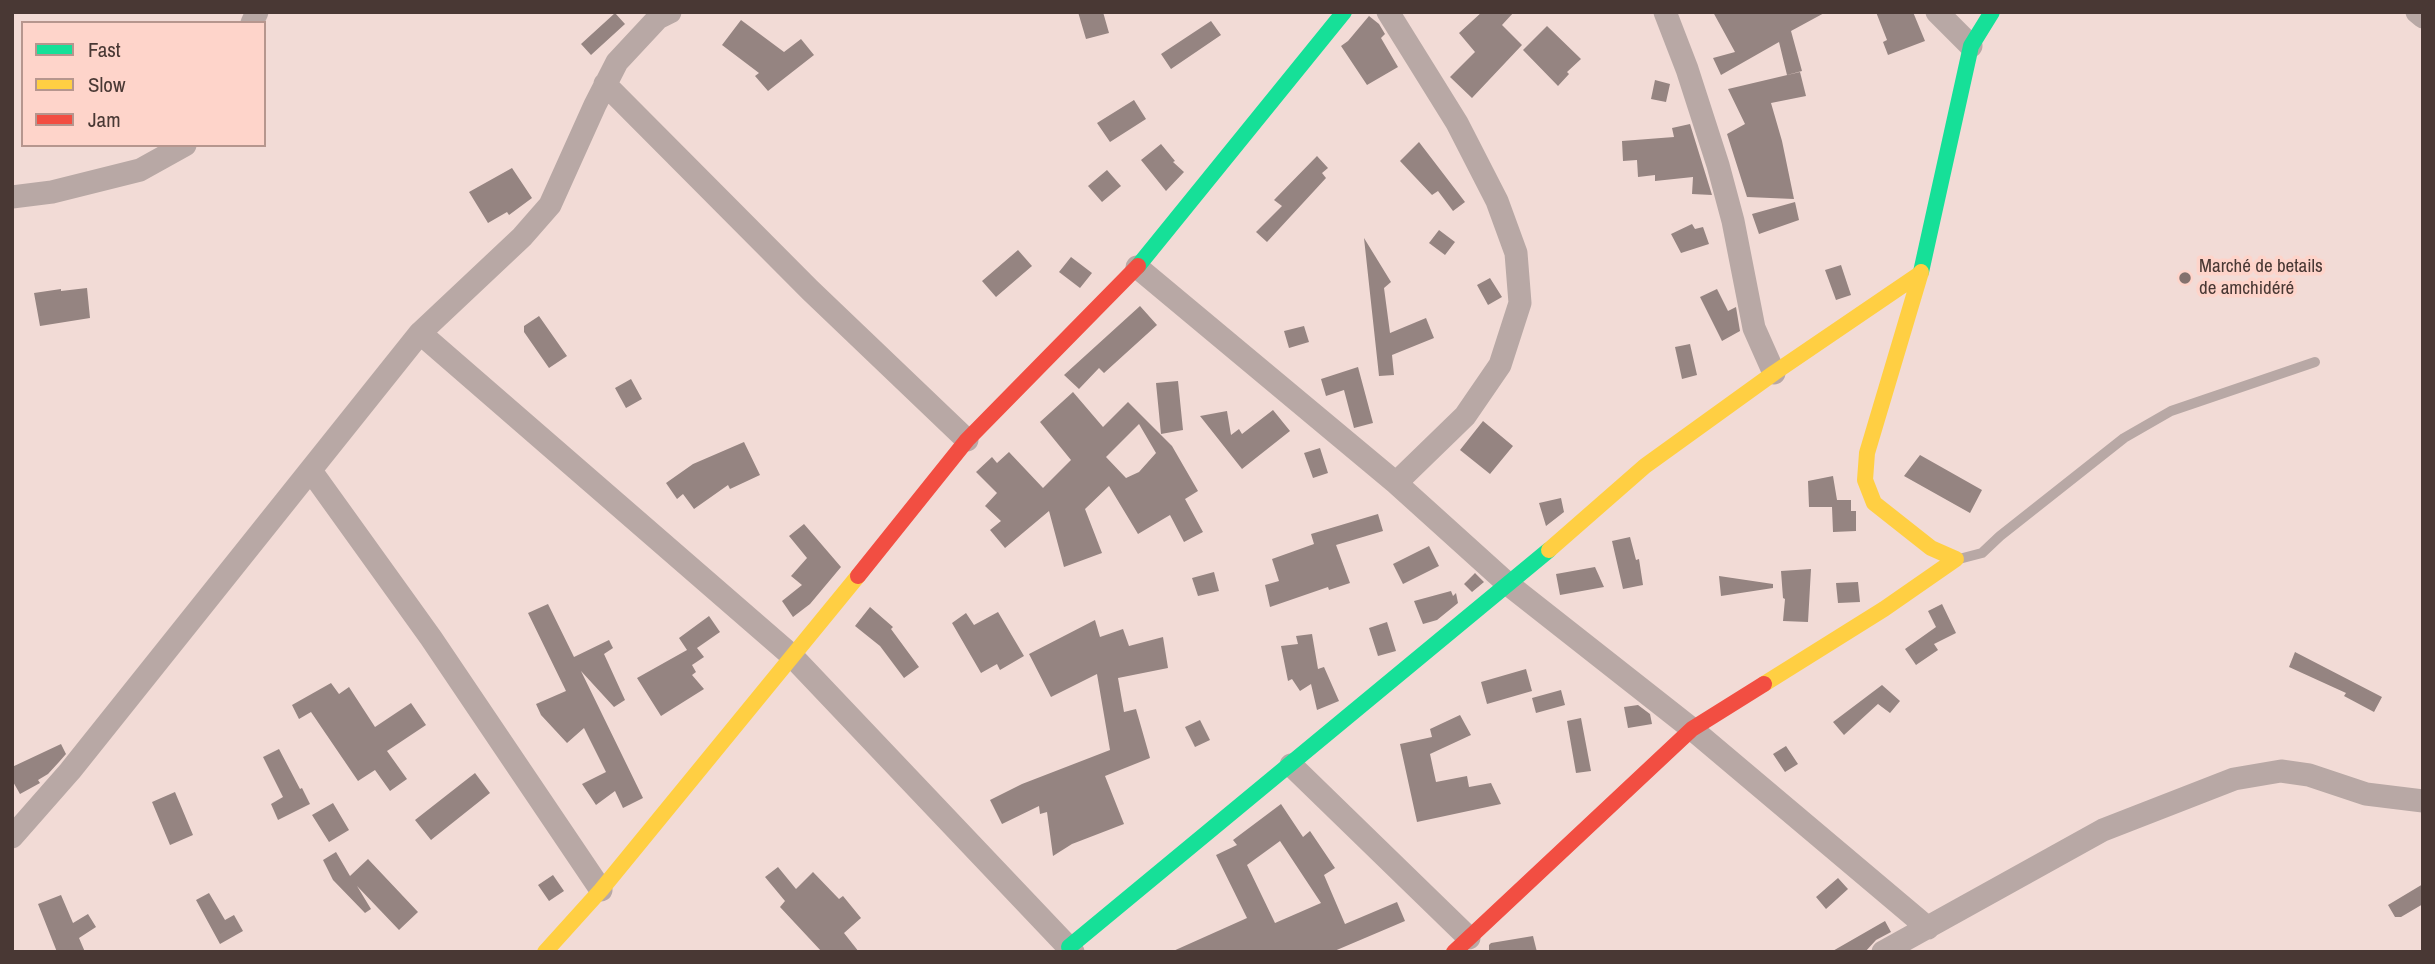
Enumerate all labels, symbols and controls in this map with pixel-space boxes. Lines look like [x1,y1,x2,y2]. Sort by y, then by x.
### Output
legend [21,21,266,147]
text: Fast [88,35,121,64]
text: Slow [88,70,125,99]
text: Jam [88,105,121,134]
place label: Marché de betails de amchidéré [2199,256,2323,300]
marker: Marché de betails de amchidéré [2177,270,2193,286]

